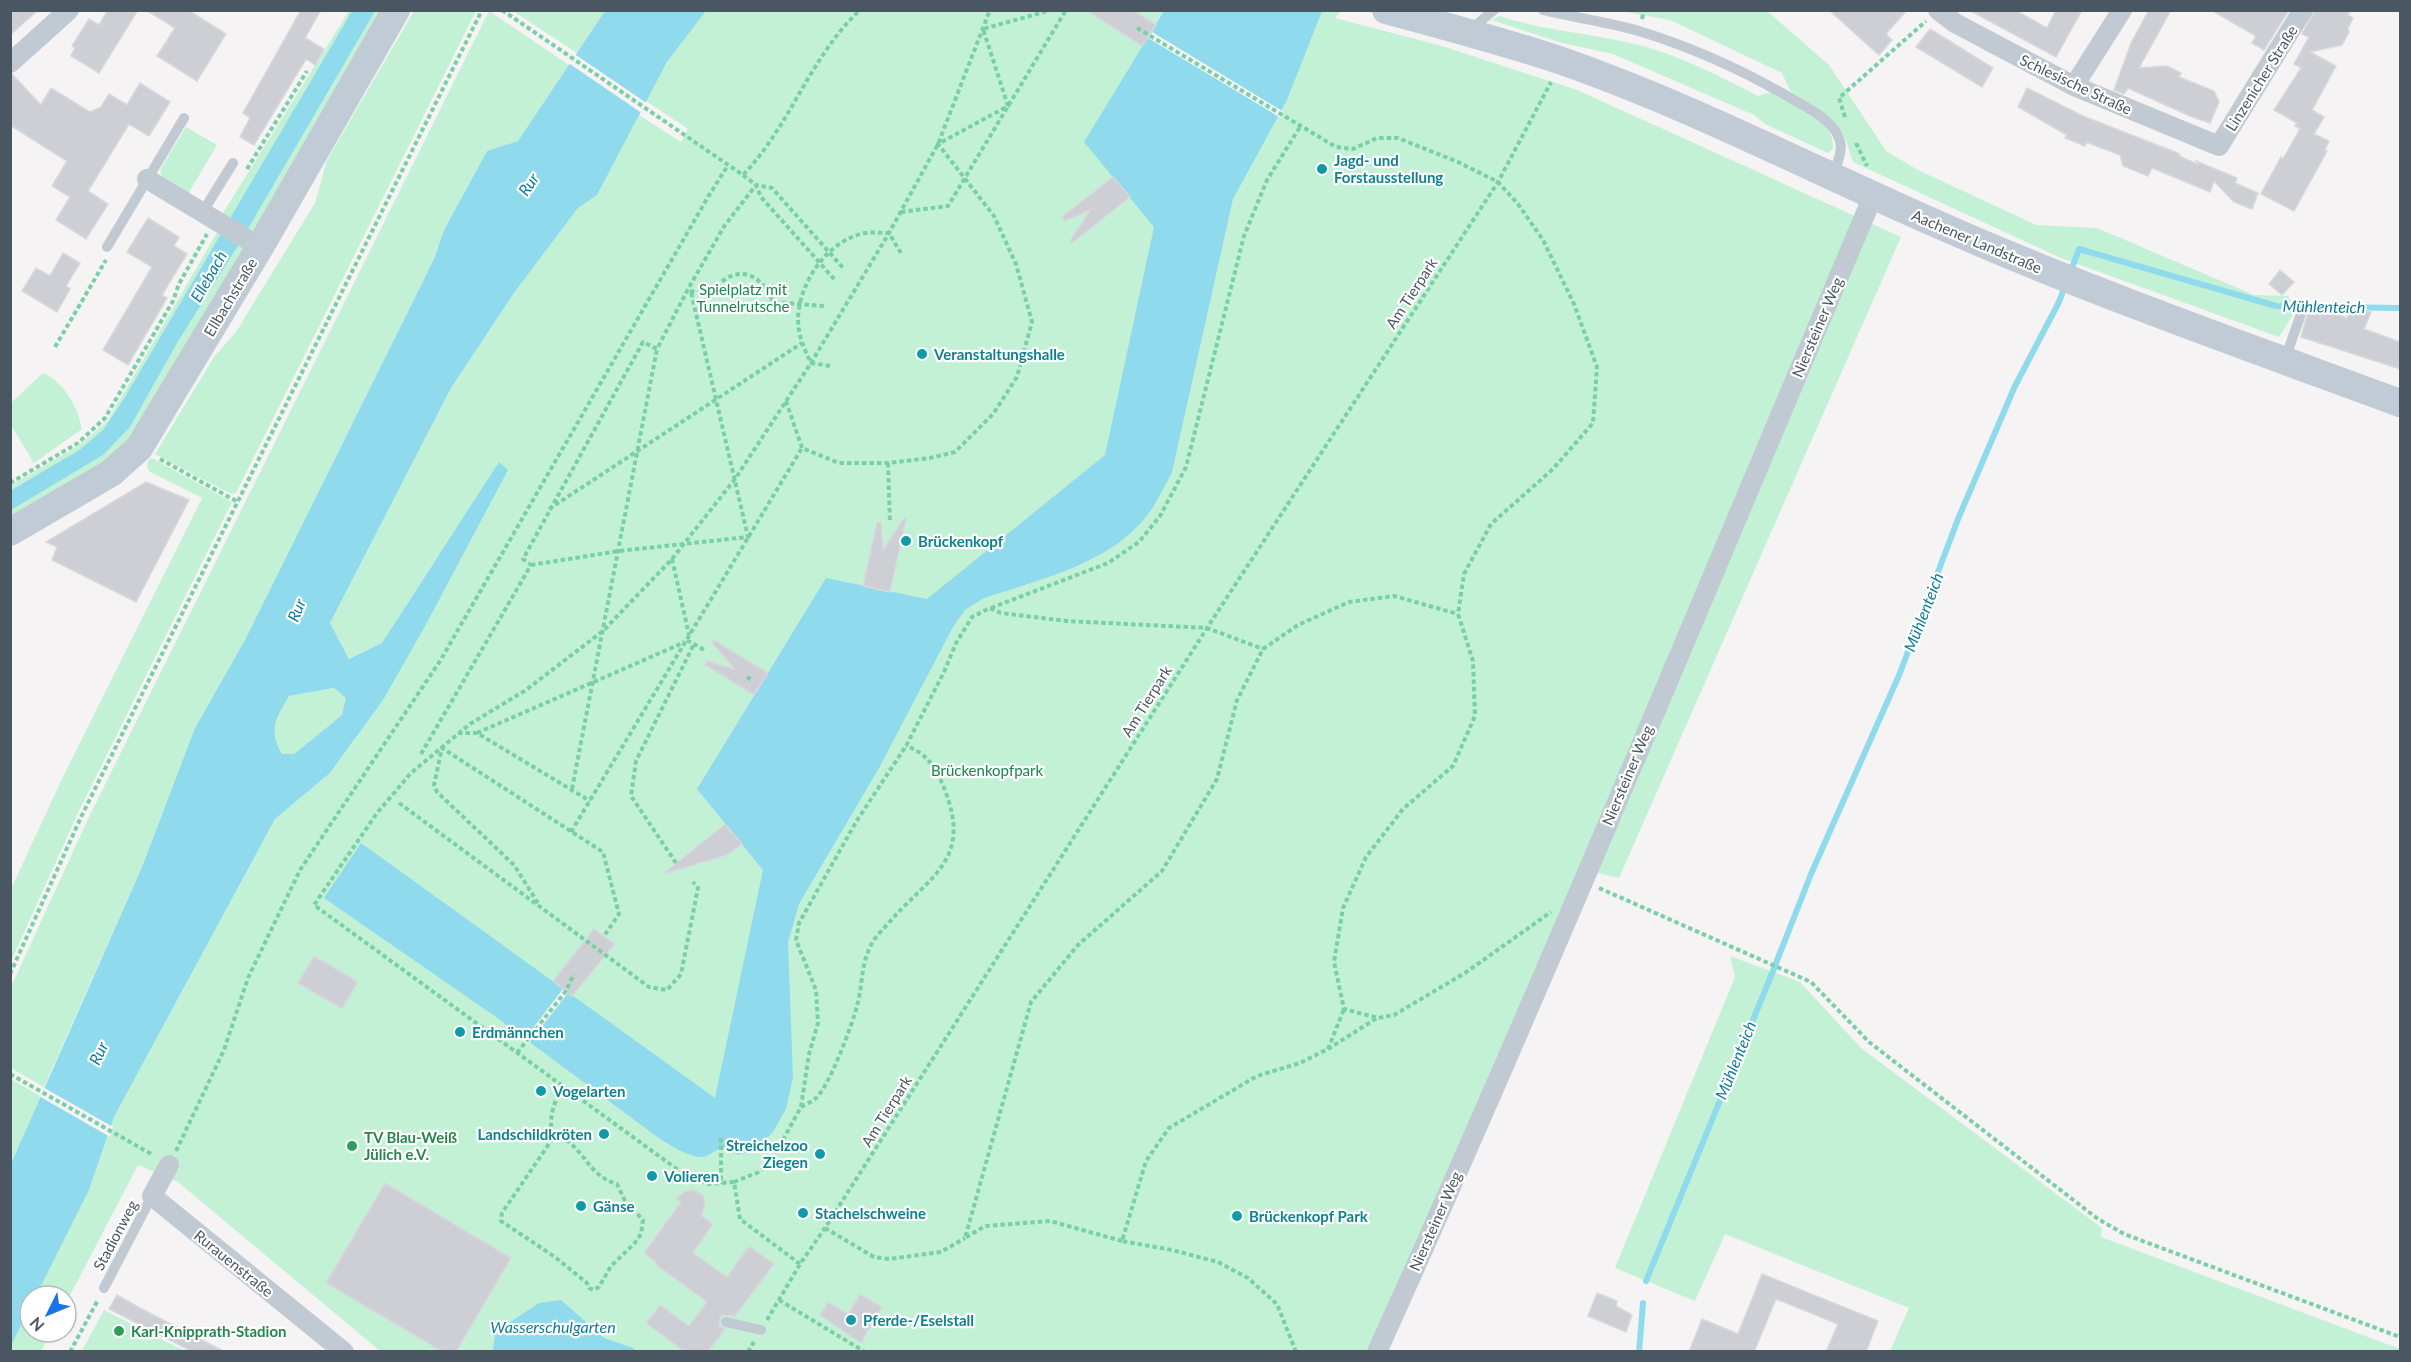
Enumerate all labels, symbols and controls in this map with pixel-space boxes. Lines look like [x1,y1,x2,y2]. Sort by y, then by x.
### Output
street label: Linzenicher Straße [2221,22,2301,134]
street label: Schlesische Straße [2017,50,2135,118]
place label: Jagd- und Forstausstellung [1334,151,1443,186]
marker: Jagd- und Forstausstellung [1315,162,1329,176]
water label: Rur [514,169,543,199]
street label: Aachener Landstraße [1909,205,2045,277]
water label: Ellebach [186,247,230,305]
street label: Ellbachstraße [200,254,261,340]
street label: Am Tierpark [1382,254,1441,332]
street label: Niersteiner Weg [1788,274,1846,380]
park label: Spielplatz mit Tunnelrutsche [697,280,790,315]
water label: Mühlenteich [2282,296,2366,316]
place label: Veranstaltungshalle [933,345,1065,363]
marker: Veranstaltungshalle [915,347,929,361]
place label: Brückenkopf [918,532,1004,550]
marker: Brückenkopf [899,534,913,548]
water label: Mühlenteich [1899,570,1947,654]
water label: Rur [283,595,309,624]
street label: Am Tierpark [1117,662,1175,740]
street label: Niersteiner Weg [1598,722,1656,828]
park label: Brückenkopfpark [931,761,1043,779]
water label: Mühlenteich [1711,1018,1759,1102]
place label: Erdmännchen [472,1023,564,1041]
marker: Erdmännchen [453,1025,467,1039]
water label: Rur [85,1038,112,1067]
street label: Am Tierpark [857,1072,915,1150]
place label: Vogelarten [552,1082,626,1100]
marker: Vogelarten [534,1084,548,1098]
place label: Landschildkröten [477,1125,592,1143]
marker: Landschildkröten [597,1127,611,1141]
place label: TV Blau-Weiß Jülich e.V. [364,1128,457,1163]
place label: Streichelzoo Ziegen [726,1136,808,1171]
marker: TV Blau-Weiß Jülich e.V. [345,1139,359,1153]
marker: Streichelzoo Ziegen [813,1147,827,1161]
place label: Volieren [663,1167,719,1185]
street label: Niersteiner Weg [1405,1168,1465,1274]
marker: Volieren [645,1169,659,1183]
street label: Stadionweg [89,1197,141,1273]
place label: Gänse [593,1197,635,1215]
marker: Gänse [574,1199,588,1213]
place label: Stachelschweine [815,1204,926,1222]
marker: Stachelschweine [796,1206,810,1220]
place label: Brückenkopf Park [1249,1207,1369,1225]
marker: Brückenkopf Park [1230,1209,1244,1223]
street label: Rurauenstraße [191,1226,277,1300]
north arrow [18,1284,78,1344]
place label: Pferde-/Eselstall [863,1311,974,1329]
marker: Pferde-/Eselstall [844,1313,858,1327]
text: N [26,1314,48,1336]
water label: Wasserschulgarten [490,1317,616,1336]
place label: Karl-Knipprath-Stadion [131,1322,287,1340]
marker: Karl-Knipprath-Stadion [112,1324,126,1338]

